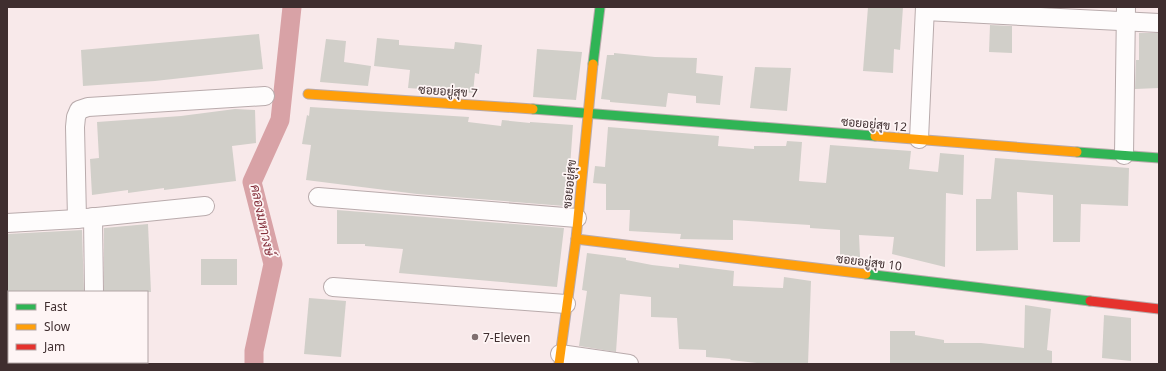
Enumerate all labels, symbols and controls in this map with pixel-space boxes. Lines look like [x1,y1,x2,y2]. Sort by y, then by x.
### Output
street label: ซอยอยู่สุข 7 [418,80,478,103]
street label: ซอยอยู่สุข 12 [840,113,908,136]
street label: ซอยอยู่สุข [558,159,581,210]
water label: คลองมหาวงษ์ [247,183,280,259]
street label: ซอยอยู่สุข 10 [835,250,903,275]
legend [8,291,148,363]
text: Fast [44,298,68,315]
text: Slow [44,318,71,335]
place label: 7-Eleven [483,329,530,346]
marker: 7-Eleven [470,332,480,342]
text: Jam [43,338,65,355]

